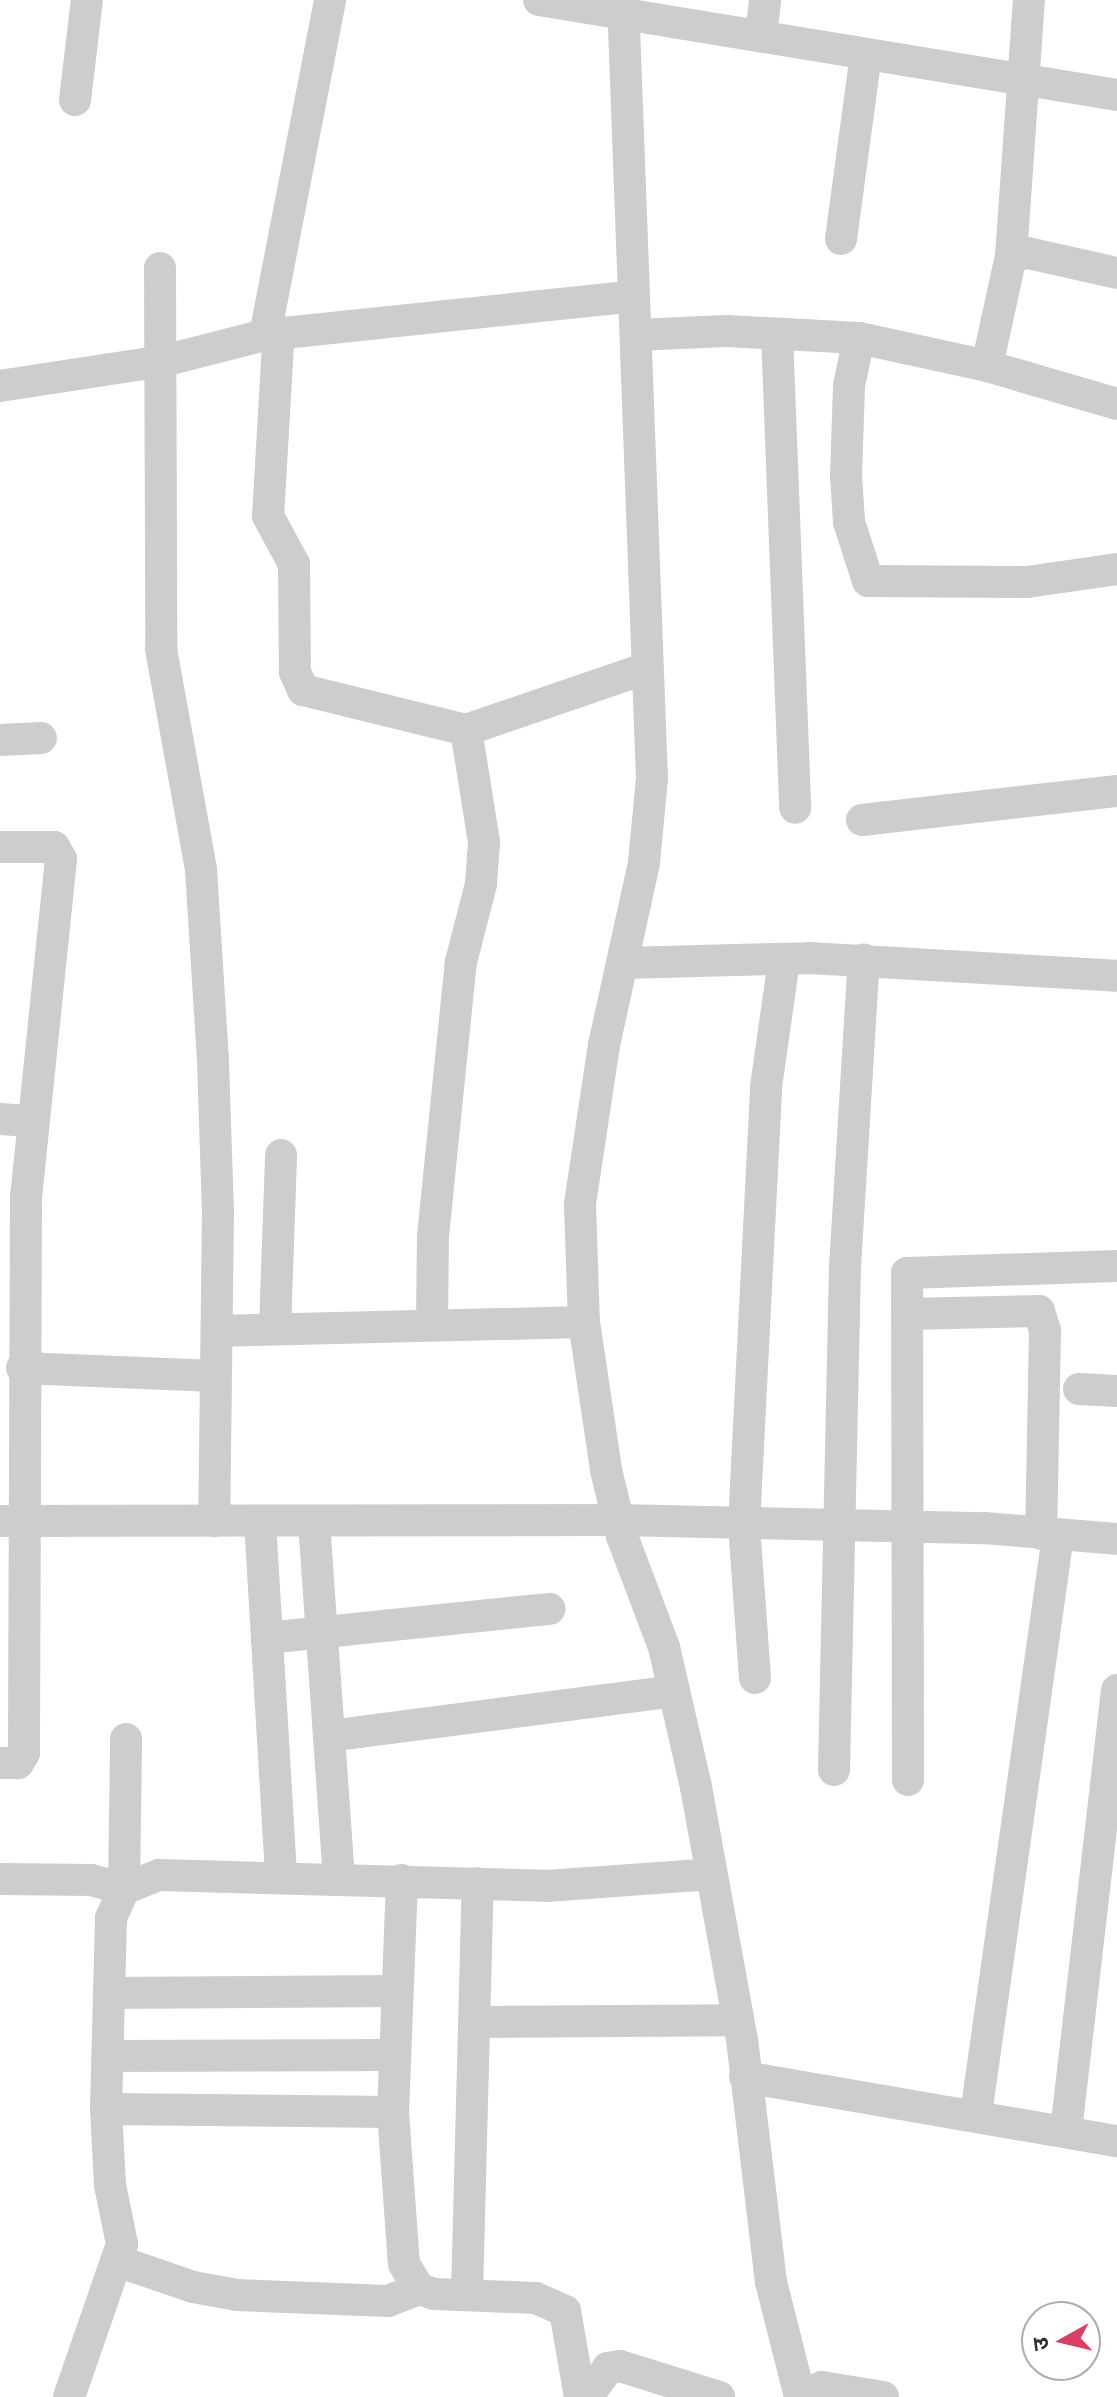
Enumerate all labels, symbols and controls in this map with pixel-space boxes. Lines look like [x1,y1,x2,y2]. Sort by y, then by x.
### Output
north arrow [1021,2301,1101,2381]
text: उ [1025,2336,1053,2352]

